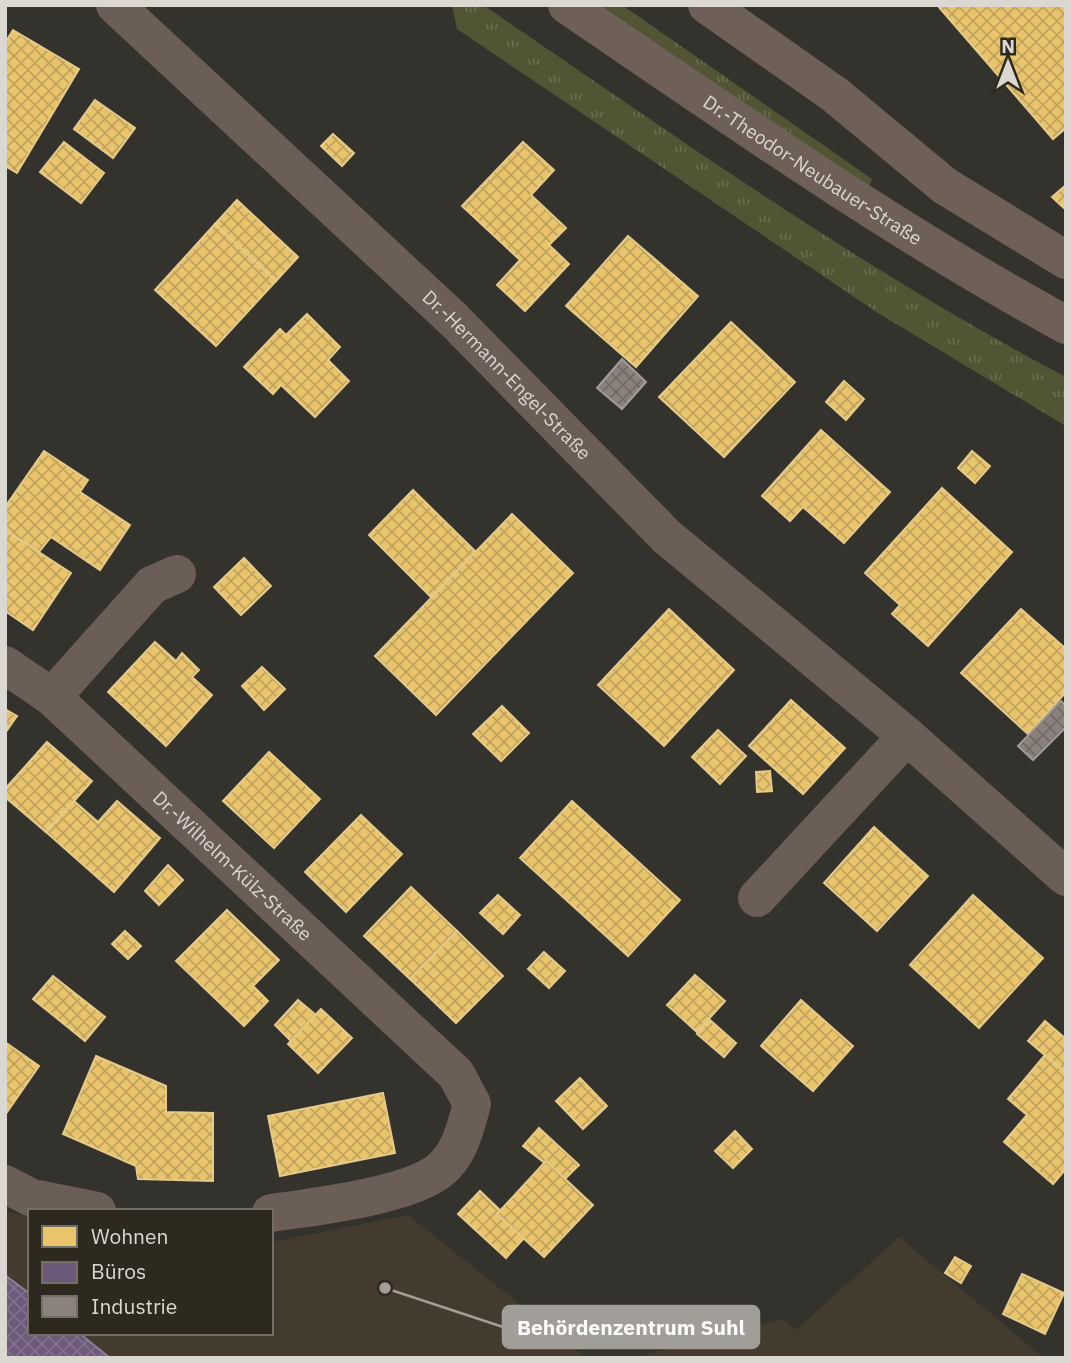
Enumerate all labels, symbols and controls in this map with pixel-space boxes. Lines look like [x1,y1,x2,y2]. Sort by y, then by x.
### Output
north arrow [973,28,1043,98]
text: N [1001,34,1015,58]
street label: Dr.-Theodor-Neubauer-Straße [699,89,927,250]
street label: Dr.-Hermann-Engel-Straße [418,285,596,465]
street label: Dr.-Wilhelm-Külz-Straße [148,786,317,946]
legend [28,1209,273,1335]
text: Wohnen [91,1222,168,1250]
text: Büros [91,1257,146,1285]
text: Industrie [91,1292,177,1320]
callout: Behördenzentrum Suhl [503,1306,759,1348]
text: Behördenzentrum Suhl [517,1313,745,1341]

